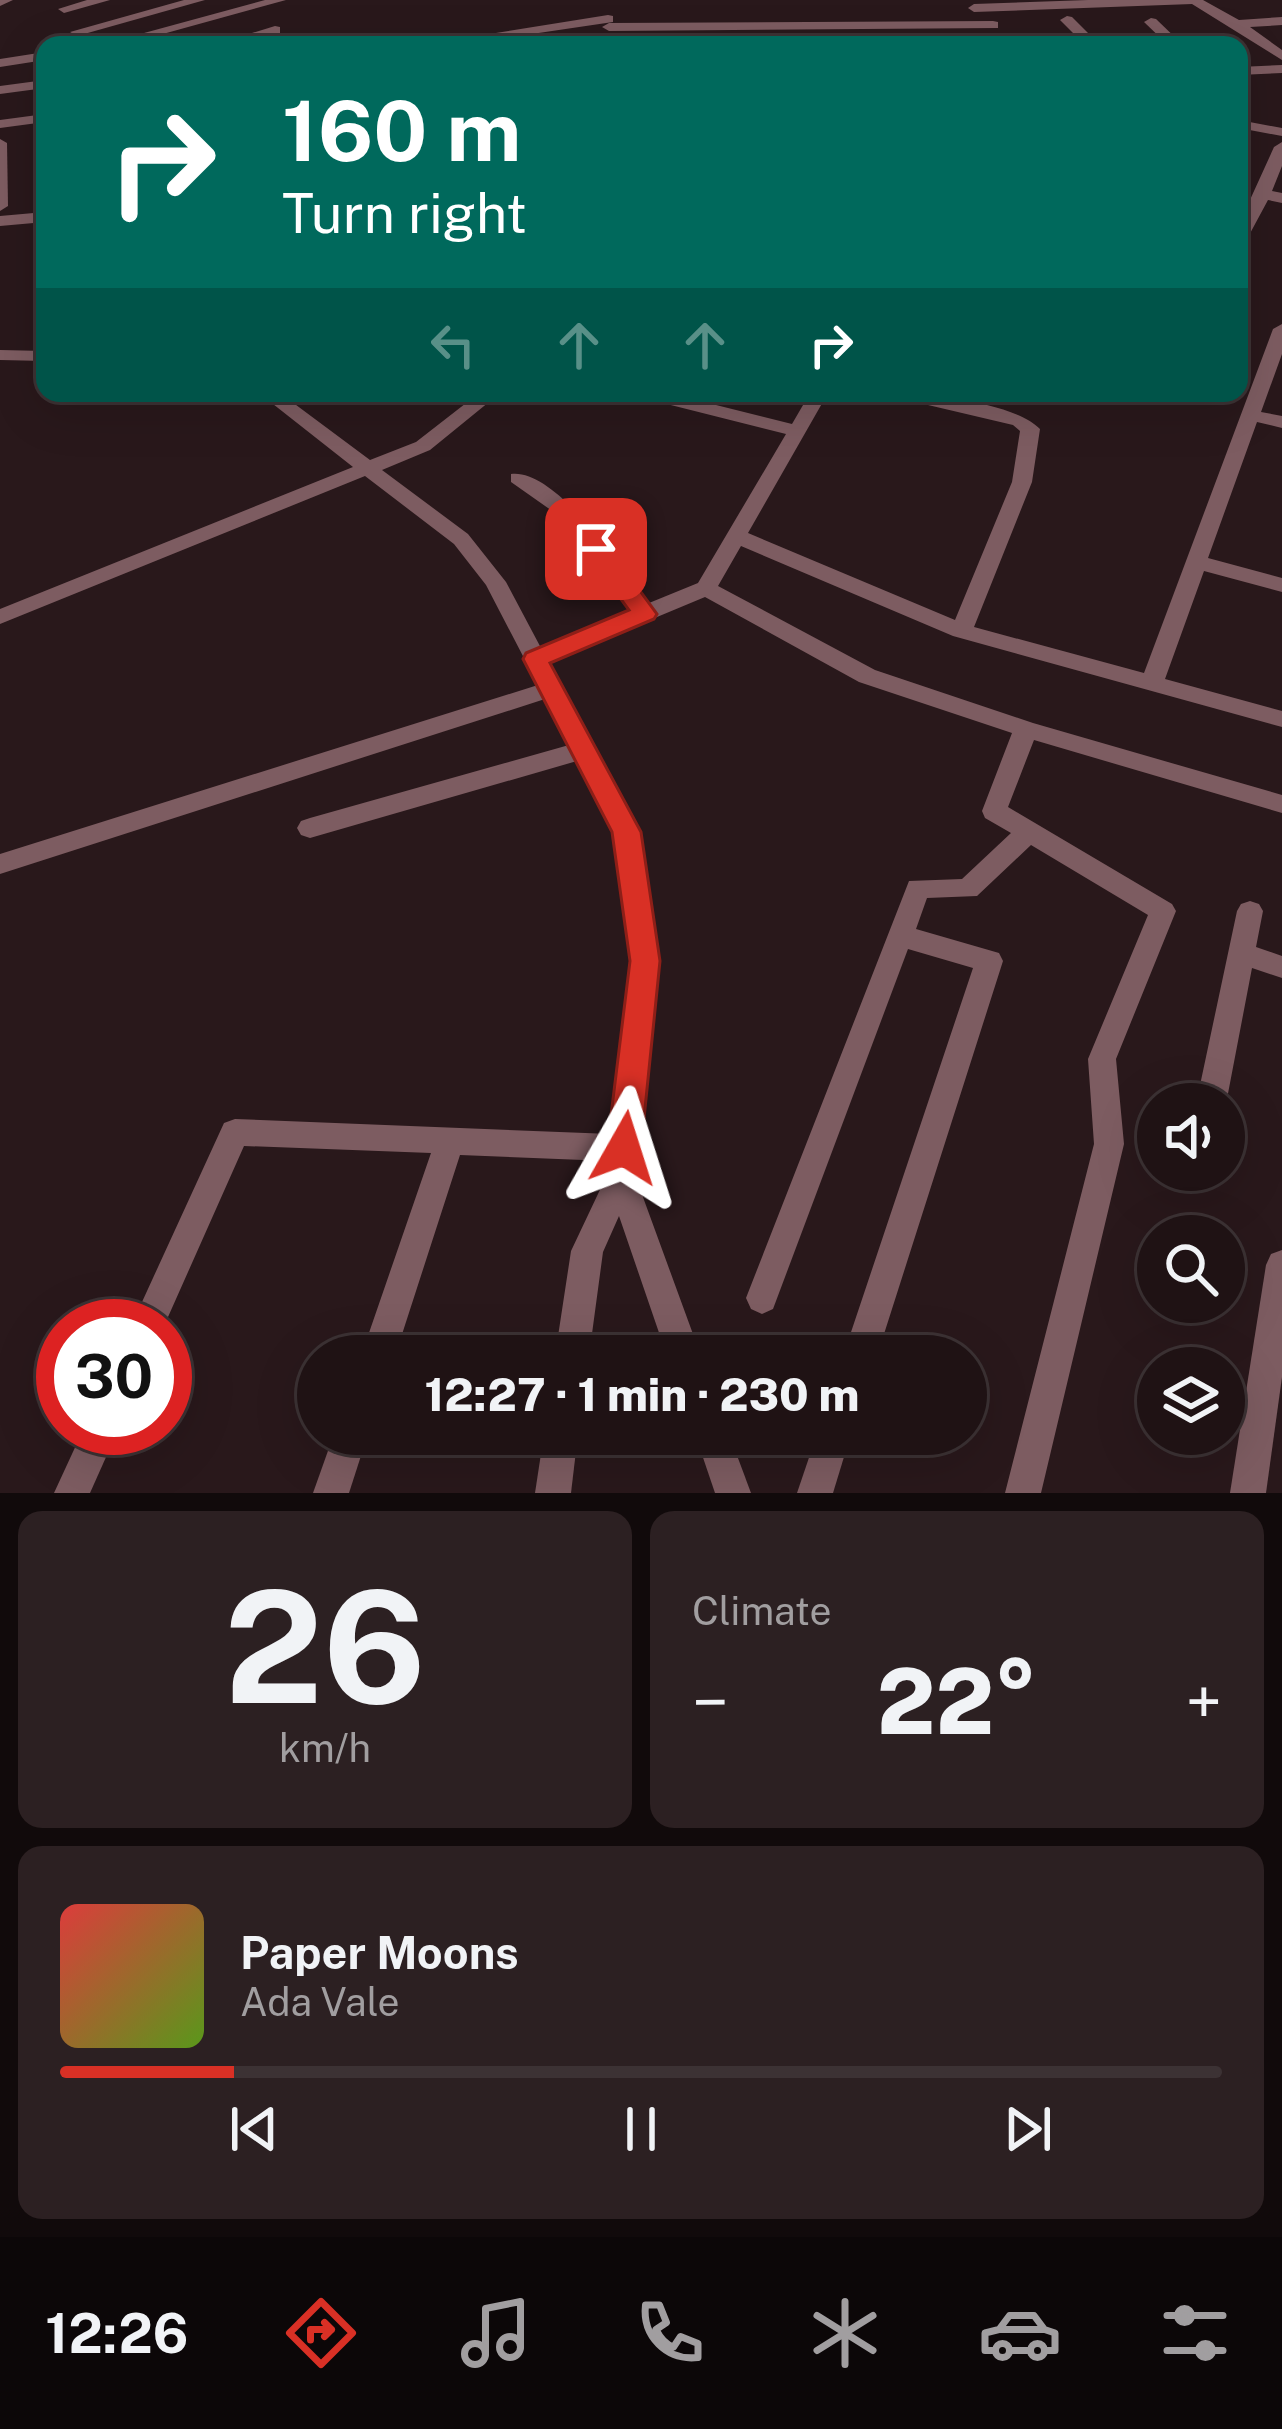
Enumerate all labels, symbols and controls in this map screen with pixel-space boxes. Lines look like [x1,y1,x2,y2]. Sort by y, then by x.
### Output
text: 160 m [282,81,521,180]
icon: right [84,84,240,240]
text: Turn right [282,182,527,245]
icon: left [420,312,486,378]
icon: ahead [546,312,612,378]
icon: ahead [672,312,738,378]
icon: right [798,312,864,378]
pin [545,498,647,600]
icon: arrive [563,516,629,582]
map controls [1137,1083,1245,1455]
button: sound [1137,1083,1245,1191]
position arrow [561,1085,687,1211]
button: search [1137,1215,1245,1323]
speed limit sign: 30 [36,1299,192,1455]
button: layers [1137,1347,1245,1455]
text: 12:27 · 1 min · 230 m [425,1368,860,1421]
text: 26 [224,1555,426,1738]
text: Climate [692,1588,832,1634]
text: 22° [877,1648,1037,1754]
text: − [692,1663,729,1741]
text: + [1185,1663,1222,1741]
text: km/h [279,1725,371,1771]
text: Paper Moons [240,1926,519,1979]
text: Ada Vale [240,1979,400,2025]
icon: previous [221,2096,287,2162]
icon: pause [608,2096,674,2162]
icon: next [995,2096,1061,2162]
icon: directions [279,2291,363,2375]
icon: music [454,2291,538,2375]
icon: phone [628,2291,712,2375]
icon: climate [803,2291,887,2375]
icon: car [978,2291,1062,2375]
icon: filters [1153,2291,1237,2375]
text: 12:26 [45,2302,188,2365]

